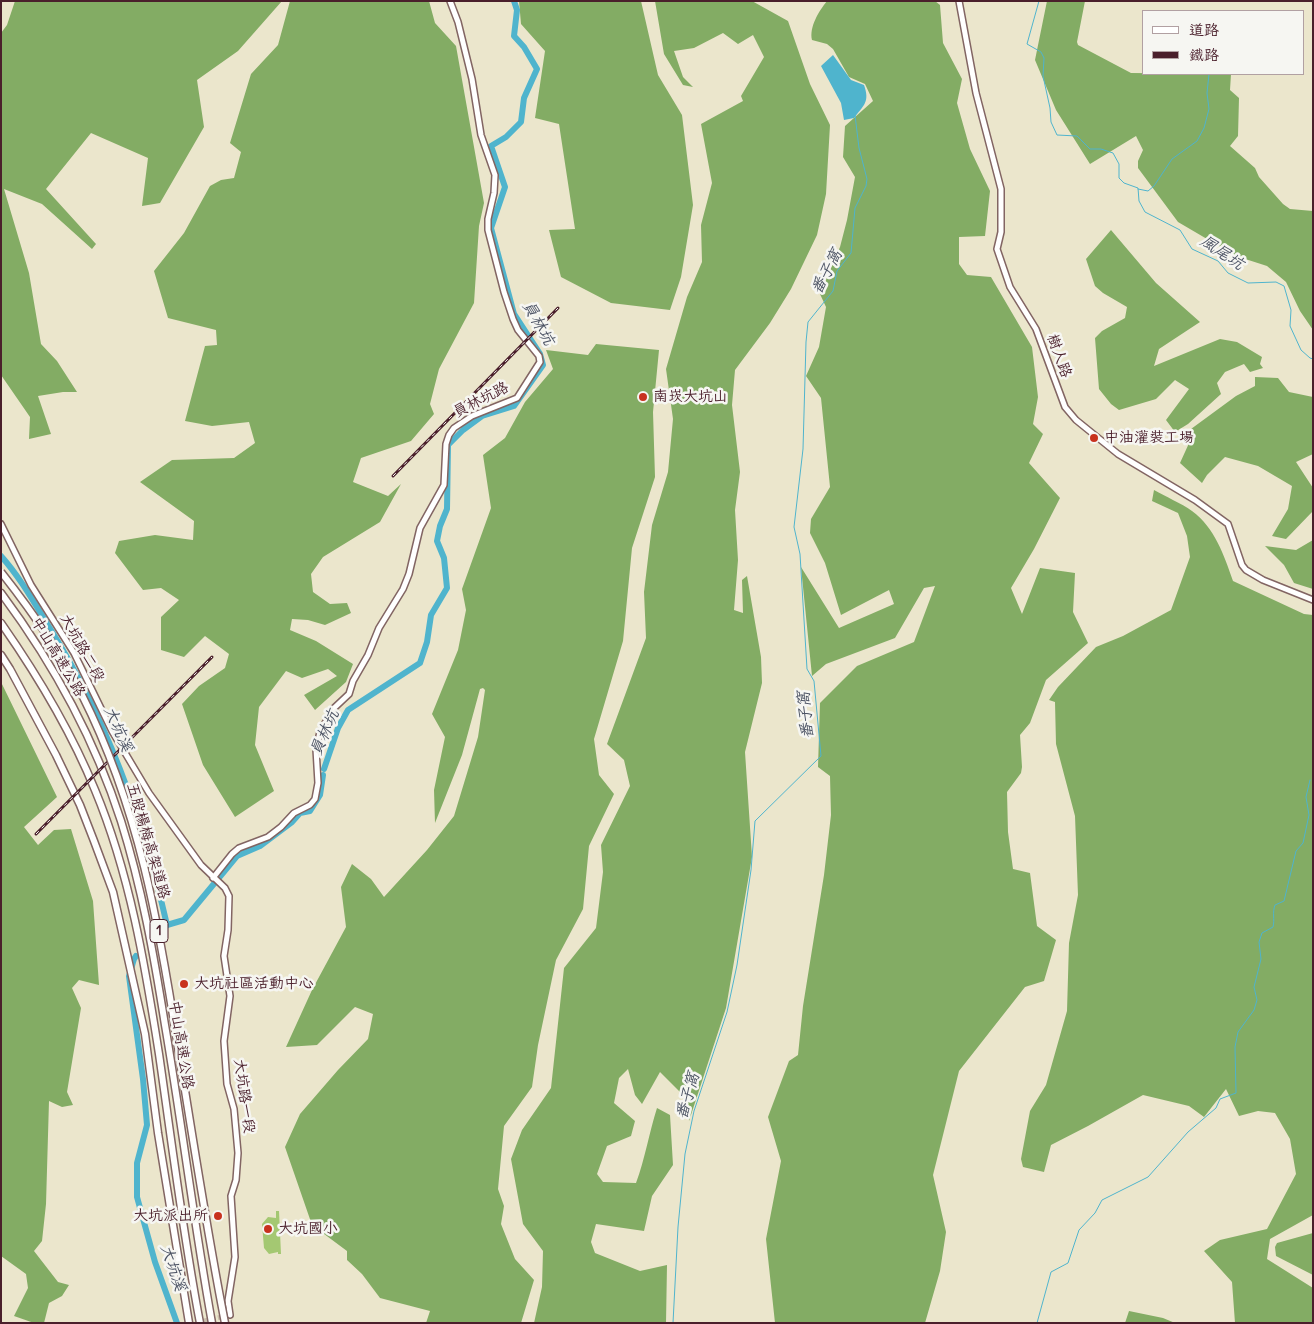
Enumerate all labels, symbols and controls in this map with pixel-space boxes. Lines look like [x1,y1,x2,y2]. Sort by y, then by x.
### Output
legend [1142,10,1304,75]
text: 道路 [1189,20,1219,39]
text: 鐵路 [1189,45,1219,64]
water label: 風尾坑 [1197,232,1247,274]
water label: 番子窩 [807,246,847,298]
water label: 員林坑 [518,297,558,349]
street label: 樹人路 [1043,332,1075,380]
street label: 員林坑路 [450,378,512,422]
place label: 南崁大坑山 [653,388,728,406]
marker: 南崁大坑山 [637,391,649,403]
place label: 中油灌裝工場 [1104,429,1194,447]
marker: 中油灌裝工場 [1088,432,1100,444]
street label: 大坑路二段 [56,611,108,685]
street label: 中山高速公路 [27,614,89,700]
water label: 番子窩 [794,690,818,740]
water label: 大坑溪 [99,703,137,755]
water label: 員林坑 [306,707,344,759]
street label: 五股楊梅高架道路 [123,781,173,901]
road number: 1 [150,919,168,942]
place label: 大坑社區活動中心 [194,975,314,993]
marker: 大坑社區活動中心 [178,978,190,990]
street label: 中山高速公路 [165,999,197,1091]
street label: 大坑路一段 [230,1058,258,1134]
water label: 番子窩 [672,1070,704,1122]
place label: 大坑派出所 [133,1207,208,1225]
marker: 大坑派出所 [212,1210,224,1222]
place label: 大坑國小 [278,1220,338,1238]
marker: 大坑國小 [262,1223,274,1235]
water label: 大坑溪 [156,1242,190,1294]

